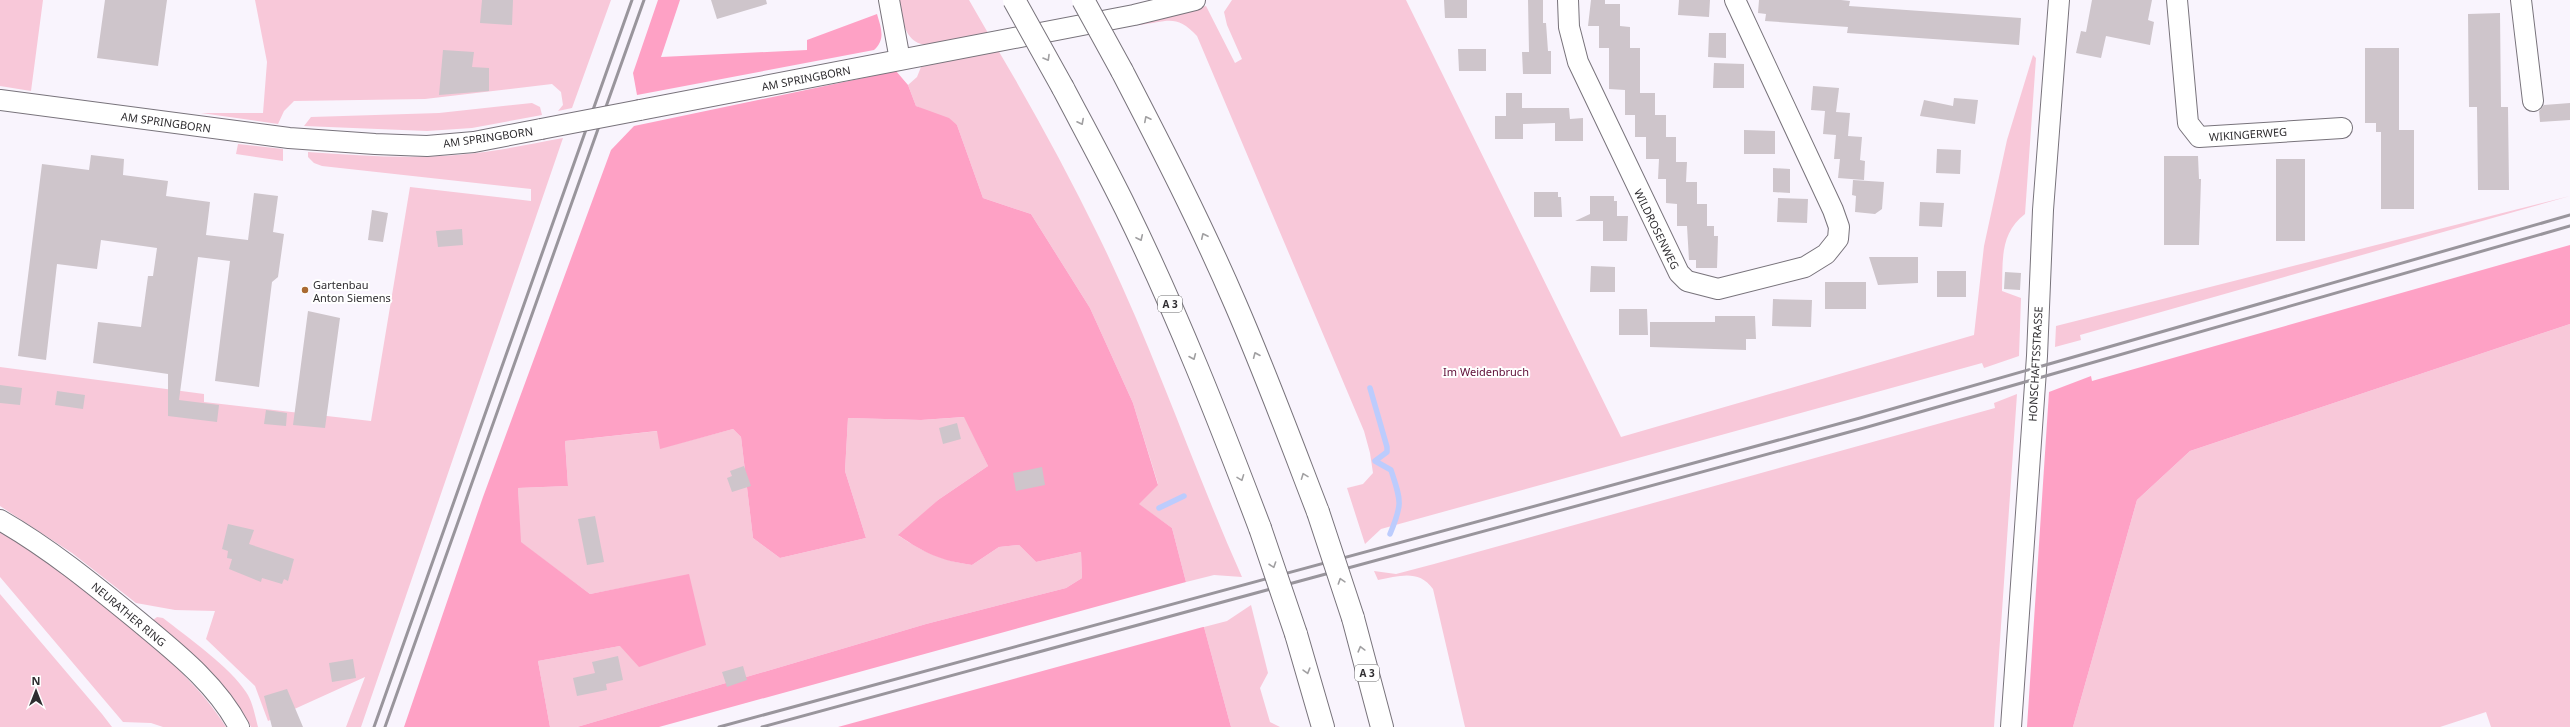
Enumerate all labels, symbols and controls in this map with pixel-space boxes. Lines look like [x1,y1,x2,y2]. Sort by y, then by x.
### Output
one-way arrow [1042,54,1049,61]
street label: AM SPRINGBORN [760,62,852,94]
street label: AM SPRINGBORN [120,108,212,136]
one-way arrow [1144,116,1152,123]
one-way arrow [1076,118,1084,125]
street label: AM SPRINGBORN [442,123,534,151]
street label: WIKINGERWEG [2208,124,2288,144]
street label: WILDROSENWEG [1631,186,1683,272]
one-way arrow [1201,233,1209,240]
one-way arrow [1135,235,1143,242]
place label: Gartenbau Anton Siemens [313,277,391,305]
marker: Gartenbau Anton Siemens [300,285,310,295]
road number: A 3 [1158,296,1182,312]
street label: HONSCHAFTSSTRASSE [2024,306,2046,422]
one-way arrow [1253,351,1261,358]
one-way arrow [1188,353,1196,360]
park label: Im Weidenbruch [1443,364,1529,379]
one-way arrow [1301,472,1309,479]
one-way arrow [1236,474,1245,481]
one-way arrow [1268,561,1277,568]
street label: NEURATHER RING [89,578,169,650]
one-way arrow [1337,578,1346,585]
one-way arrow [1357,645,1366,652]
road number: A 3 [1355,665,1379,681]
one-way arrow [1302,668,1311,675]
north arrow [16,671,56,711]
text: N [32,673,40,688]

